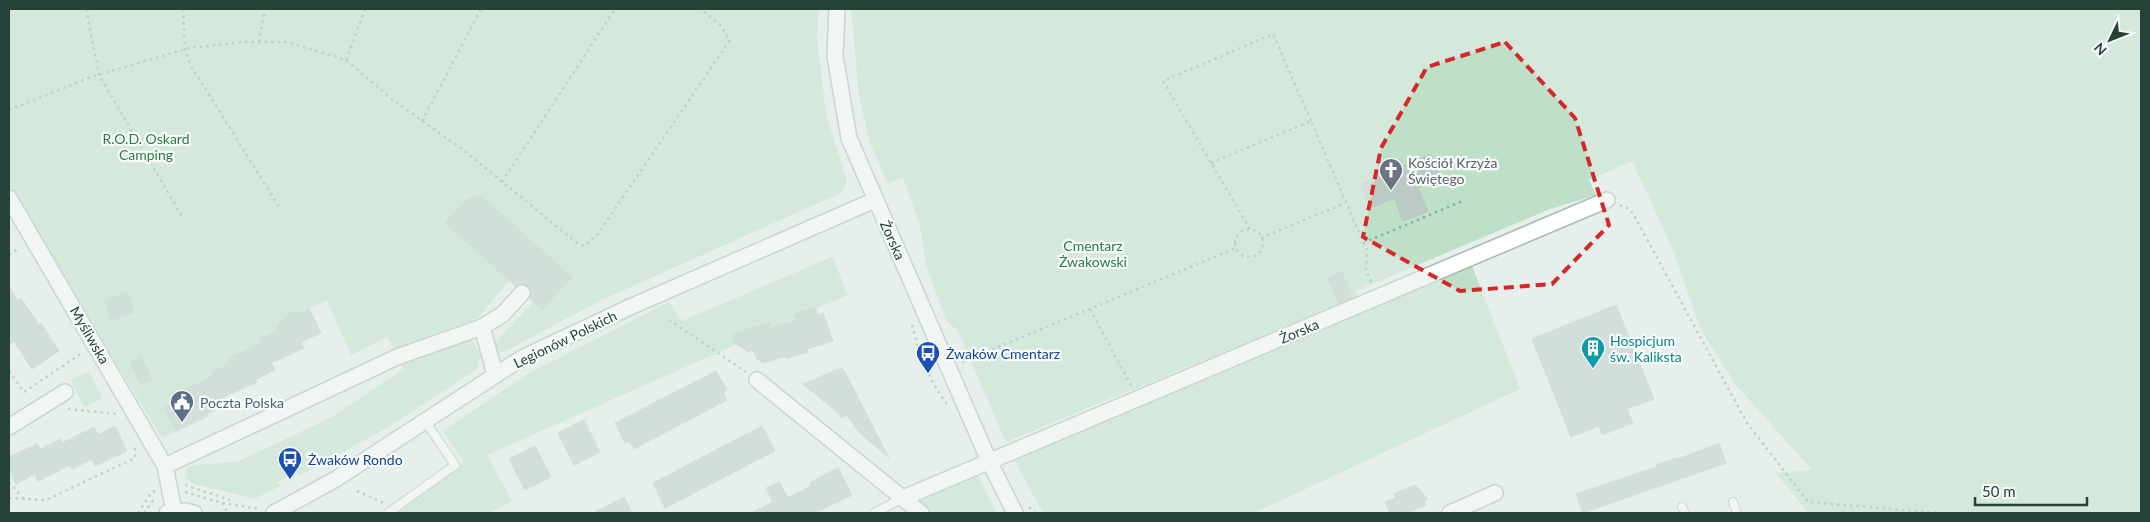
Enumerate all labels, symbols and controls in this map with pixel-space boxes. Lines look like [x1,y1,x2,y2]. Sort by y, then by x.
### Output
north arrow [2085,15,2135,65]
text: N [2090,39,2110,59]
park label: R.O.D. Oskard Camping [102,130,190,163]
place label: Kościół Krzyża Świętego [1408,154,1497,187]
church icon: Kościół Krzyża Świętego [1378,157,1404,191]
street label: Żorska [877,218,909,262]
park label: Cmentarz Żwakowski [1059,237,1127,270]
street label: Myśliwska [67,303,113,367]
street label: Legionów Polskich [511,307,619,371]
street label: Żorska [1277,315,1321,347]
place label: Hospicjum św. Kaliksta [1610,332,1682,365]
building icon: Hospicjum św. Kaliksta [1580,335,1606,369]
bus stop icon: Żwaków Cmentarz [915,340,941,374]
place label: Żwaków Cmentarz [946,345,1060,362]
public building icon: Poczta Polska [169,389,195,423]
place label: Poczta Polska [200,394,284,411]
bus stop icon: Żwaków Rondo [277,446,303,480]
place label: Żwaków Rondo [308,451,403,468]
scale bar [1975,474,2088,506]
text: 50 m [1982,482,2016,500]

